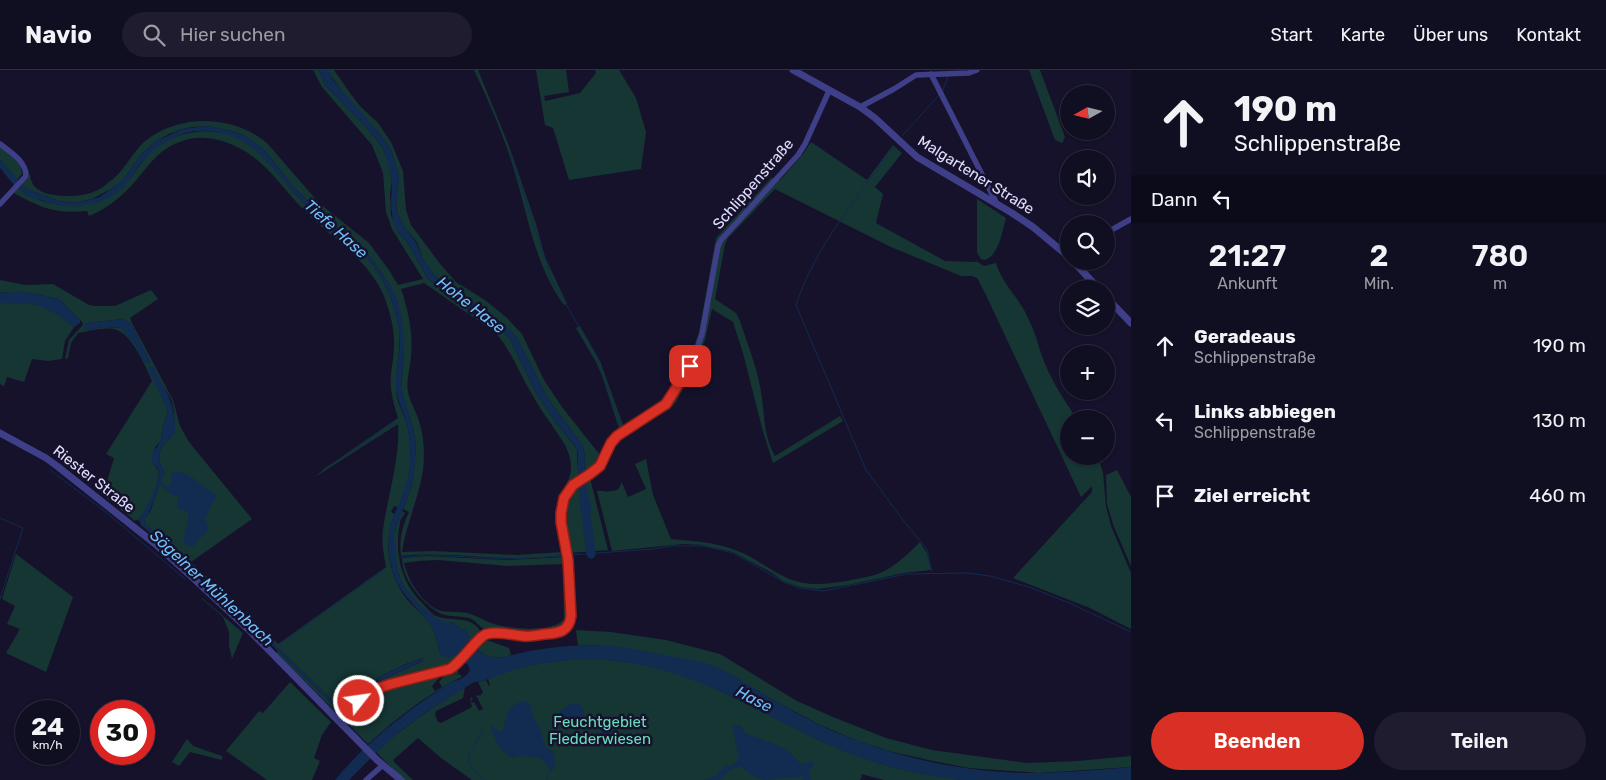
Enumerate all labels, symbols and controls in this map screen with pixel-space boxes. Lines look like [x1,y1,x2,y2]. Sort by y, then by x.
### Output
search box [122,12,472,57]
text: Navio [25,21,92,49]
icon: search [140,21,168,49]
text: Hier suchen [180,23,285,46]
text: Start [1270,24,1313,46]
text: Karte [1341,24,1385,46]
text: Über uns [1413,24,1488,46]
text: Kontakt [1516,24,1581,46]
north arrow [1060,85,1115,140]
map controls [1060,85,1115,465]
text: 190 m [1234,88,1337,130]
icon: ahead [1151,90,1216,155]
text: Schlippenstraße [1234,130,1401,157]
street label: Malgartener Straße [914,132,1038,218]
street label: Schlippenstraße [709,135,797,233]
button: sound [1060,150,1115,205]
icon: left [1208,185,1236,213]
text: Dann [1151,188,1198,211]
water label: Tiefe Hase [300,196,372,262]
button: search [1060,215,1115,270]
text: 21:27 [1209,238,1286,274]
text: 2 [1369,238,1388,274]
text: 780 [1472,238,1528,274]
water label: Hohe Hase [433,273,509,338]
text: Ankunft [1217,274,1278,293]
text: Min. [1364,274,1394,293]
text: m [1493,274,1507,293]
button: layers [1060,280,1115,335]
text: Geradeaus [1194,325,1296,348]
icon: ahead [1151,332,1179,360]
text: 190 m [1533,334,1586,357]
pin [669,345,711,387]
button: + [1060,345,1115,400]
text: Schlippenstraße [1194,348,1316,367]
icon: arrive [676,352,704,380]
text: Links abbiegen [1194,400,1336,423]
icon: left [1151,407,1179,435]
text: 130 m [1533,409,1586,432]
button: − [1060,410,1115,465]
text: Schlippenstraße [1194,423,1316,442]
street label: Riester Straße [49,441,139,517]
icon: arrive [1151,482,1179,510]
text: Ziel erreicht [1194,484,1310,507]
text: 460 m [1529,484,1586,507]
water label: Sögelner Mühlenbach [146,526,278,650]
position arrow [332,674,384,726]
water label: Hase [733,682,775,716]
speed limit sign: 30 [90,700,155,765]
text: 24 [31,712,64,741]
button: Beenden [1151,712,1364,770]
button: Teilen [1374,712,1586,770]
park label: Feuchtgebiet Fledderwiesen [549,713,651,748]
text: km/h [33,738,62,752]

